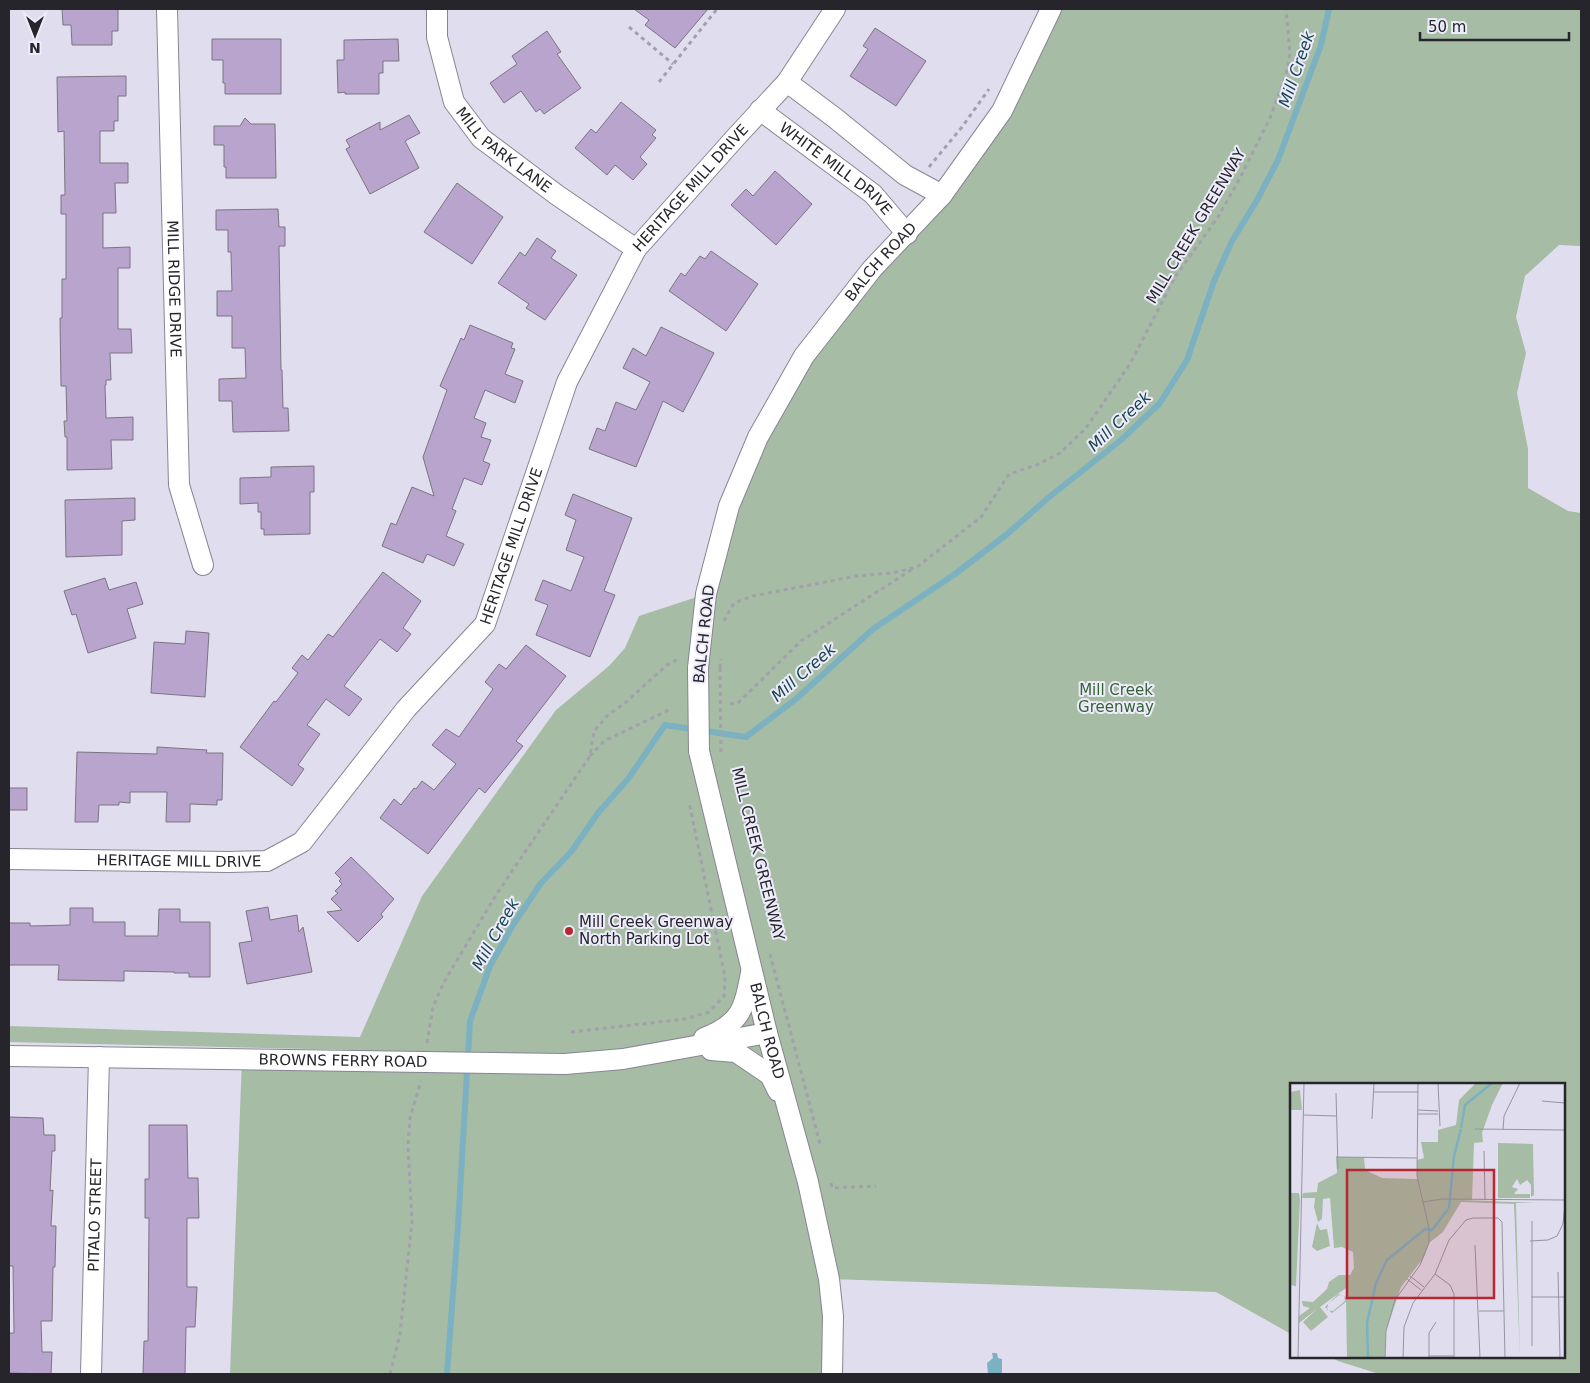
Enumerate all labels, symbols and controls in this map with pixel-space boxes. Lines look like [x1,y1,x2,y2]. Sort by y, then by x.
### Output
north arrow [10,10,60,60]
scale bar [1420,10,1569,42]
text: 50 m [1428,18,1466,36]
water label: Mill Creek [1275,28,1319,110]
text: N [29,40,41,56]
street label: MILL PARK LANE [452,104,555,197]
street label: WHITE MILL DRIVE [776,119,896,219]
street label: HERITAGE MILL DRIVE [629,121,752,255]
street label: MILL CREEK GREENWAY [1142,144,1250,307]
street label: BALCH ROAD [841,219,920,305]
street label: MILL RIDGE DRIVE [163,220,185,358]
water label: Mill Creek [1084,387,1155,455]
street label: HERITAGE MILL DRIVE [476,465,546,627]
street label: BALCH ROAD [690,584,718,684]
water label: Mill Creek [767,639,840,705]
park label: Mill Creek Greenway [1078,681,1154,716]
street label: MILL CREEK GREENWAY [728,766,788,943]
street label: HERITAGE MILL DRIVE [97,851,262,871]
water label: Mill Creek [468,894,523,973]
place label: Mill Creek Greenway North Parking Lot [579,913,733,948]
marker: Mill Creek Greenway North Parking Lot [563,925,575,937]
street label: BALCH ROAD [746,981,788,1081]
street label: BROWNS FERRY ROAD [258,1051,427,1071]
inset map [1290,1083,1565,1358]
street label: PITALO STREET [85,1157,105,1272]

